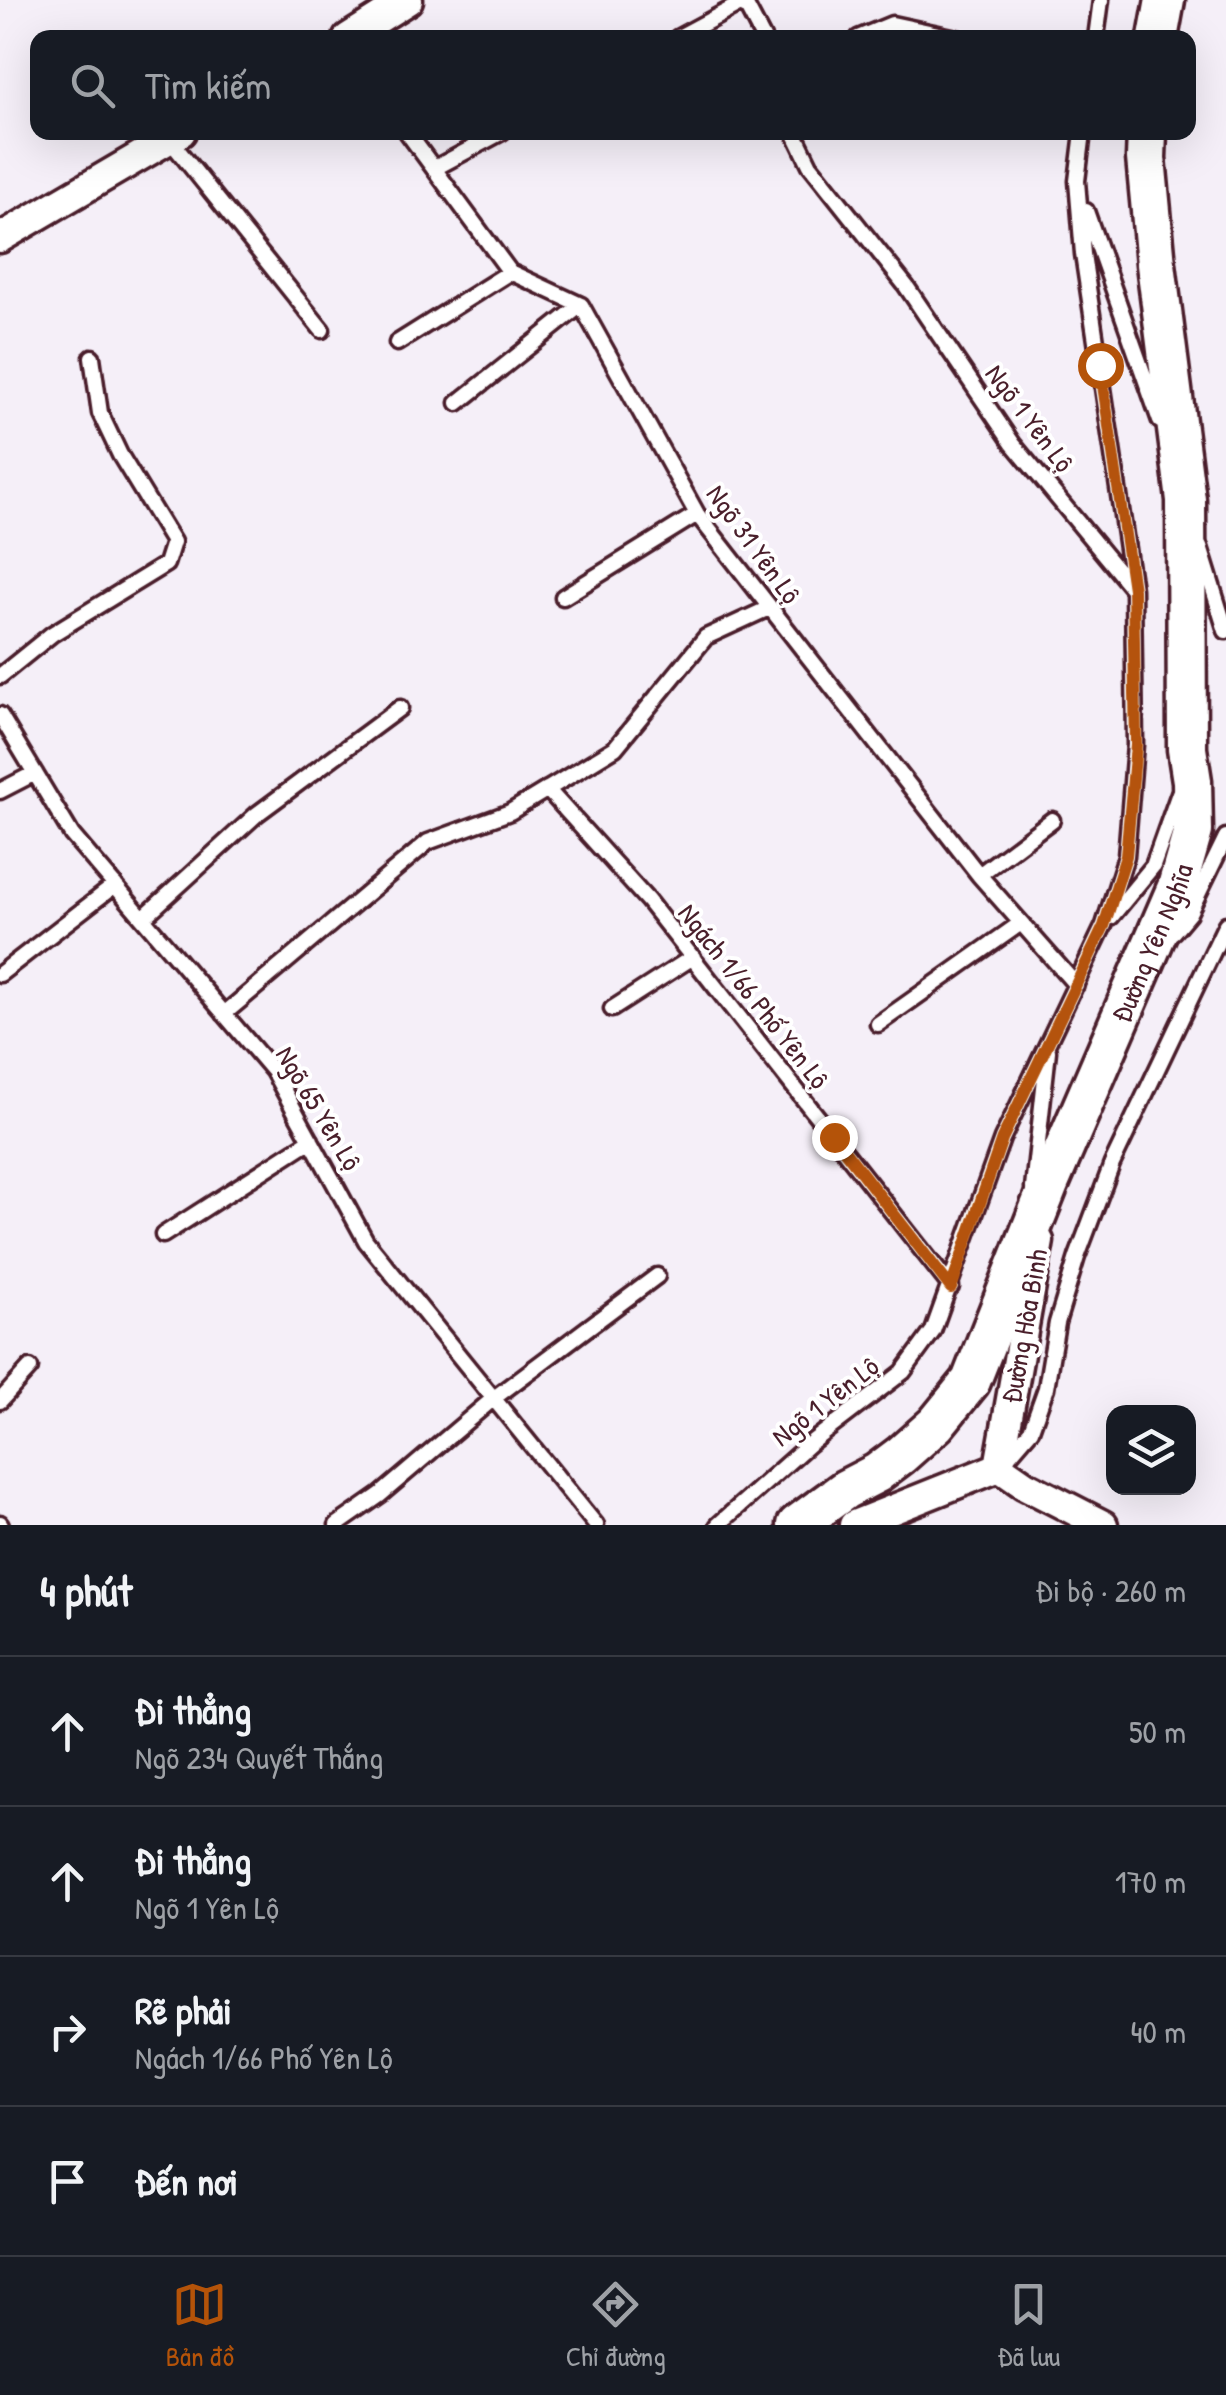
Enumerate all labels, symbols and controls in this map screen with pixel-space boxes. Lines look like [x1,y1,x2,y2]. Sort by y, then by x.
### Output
search box [30,30,1196,140]
icon: search [65,58,120,113]
text: Tìm kiếm [145,59,271,111]
route start [1078,343,1124,389]
street label: Ngõ 1 Yên Lộ [977,356,1083,480]
street label: Ngõ 31 Yên Lộ [698,477,810,611]
street label: Đường Yên Nghĩa [1102,860,1202,1028]
street label: Ngách 1/66 Phố Yên Lộ [670,895,838,1097]
street label: Ngõ 65 Yên Lộ [267,1039,371,1177]
route end [812,1115,858,1161]
street label: Đường Hòa Bình [992,1246,1056,1406]
street label: Ngõ 1 Yên Lộ [764,1347,886,1455]
map controls [1106,1405,1196,1495]
button: layers [1106,1405,1196,1495]
text: 4 phút [40,1562,132,1619]
text: Đi bộ · 260 m [1035,1569,1186,1612]
text: Đi thẳng [135,1684,251,1736]
icon: ahead [40,1704,95,1759]
text: 50 m [1129,1710,1186,1753]
text: Ngõ 234 Quyết Thắng [135,1736,383,1779]
text: Đi thẳng [135,1834,251,1886]
icon: ahead [40,1854,95,1909]
text: 170 m [1115,1860,1186,1903]
text: Ngõ 1 Yên Lộ [135,1886,279,1929]
text: Rẽ phải [135,1984,232,2036]
icon: right [40,2004,95,2059]
text: 40 m [1131,2010,1186,2053]
text: Ngách 1/66 Phố Yên Lộ [135,2036,393,2079]
icon: arrive [40,2154,95,2209]
text: Đến nơi [135,2155,238,2207]
tab: Bản đồ [166,2277,234,2375]
tab: Chỉ đường [566,2277,666,2375]
tab: Đã lưu [997,2277,1060,2375]

